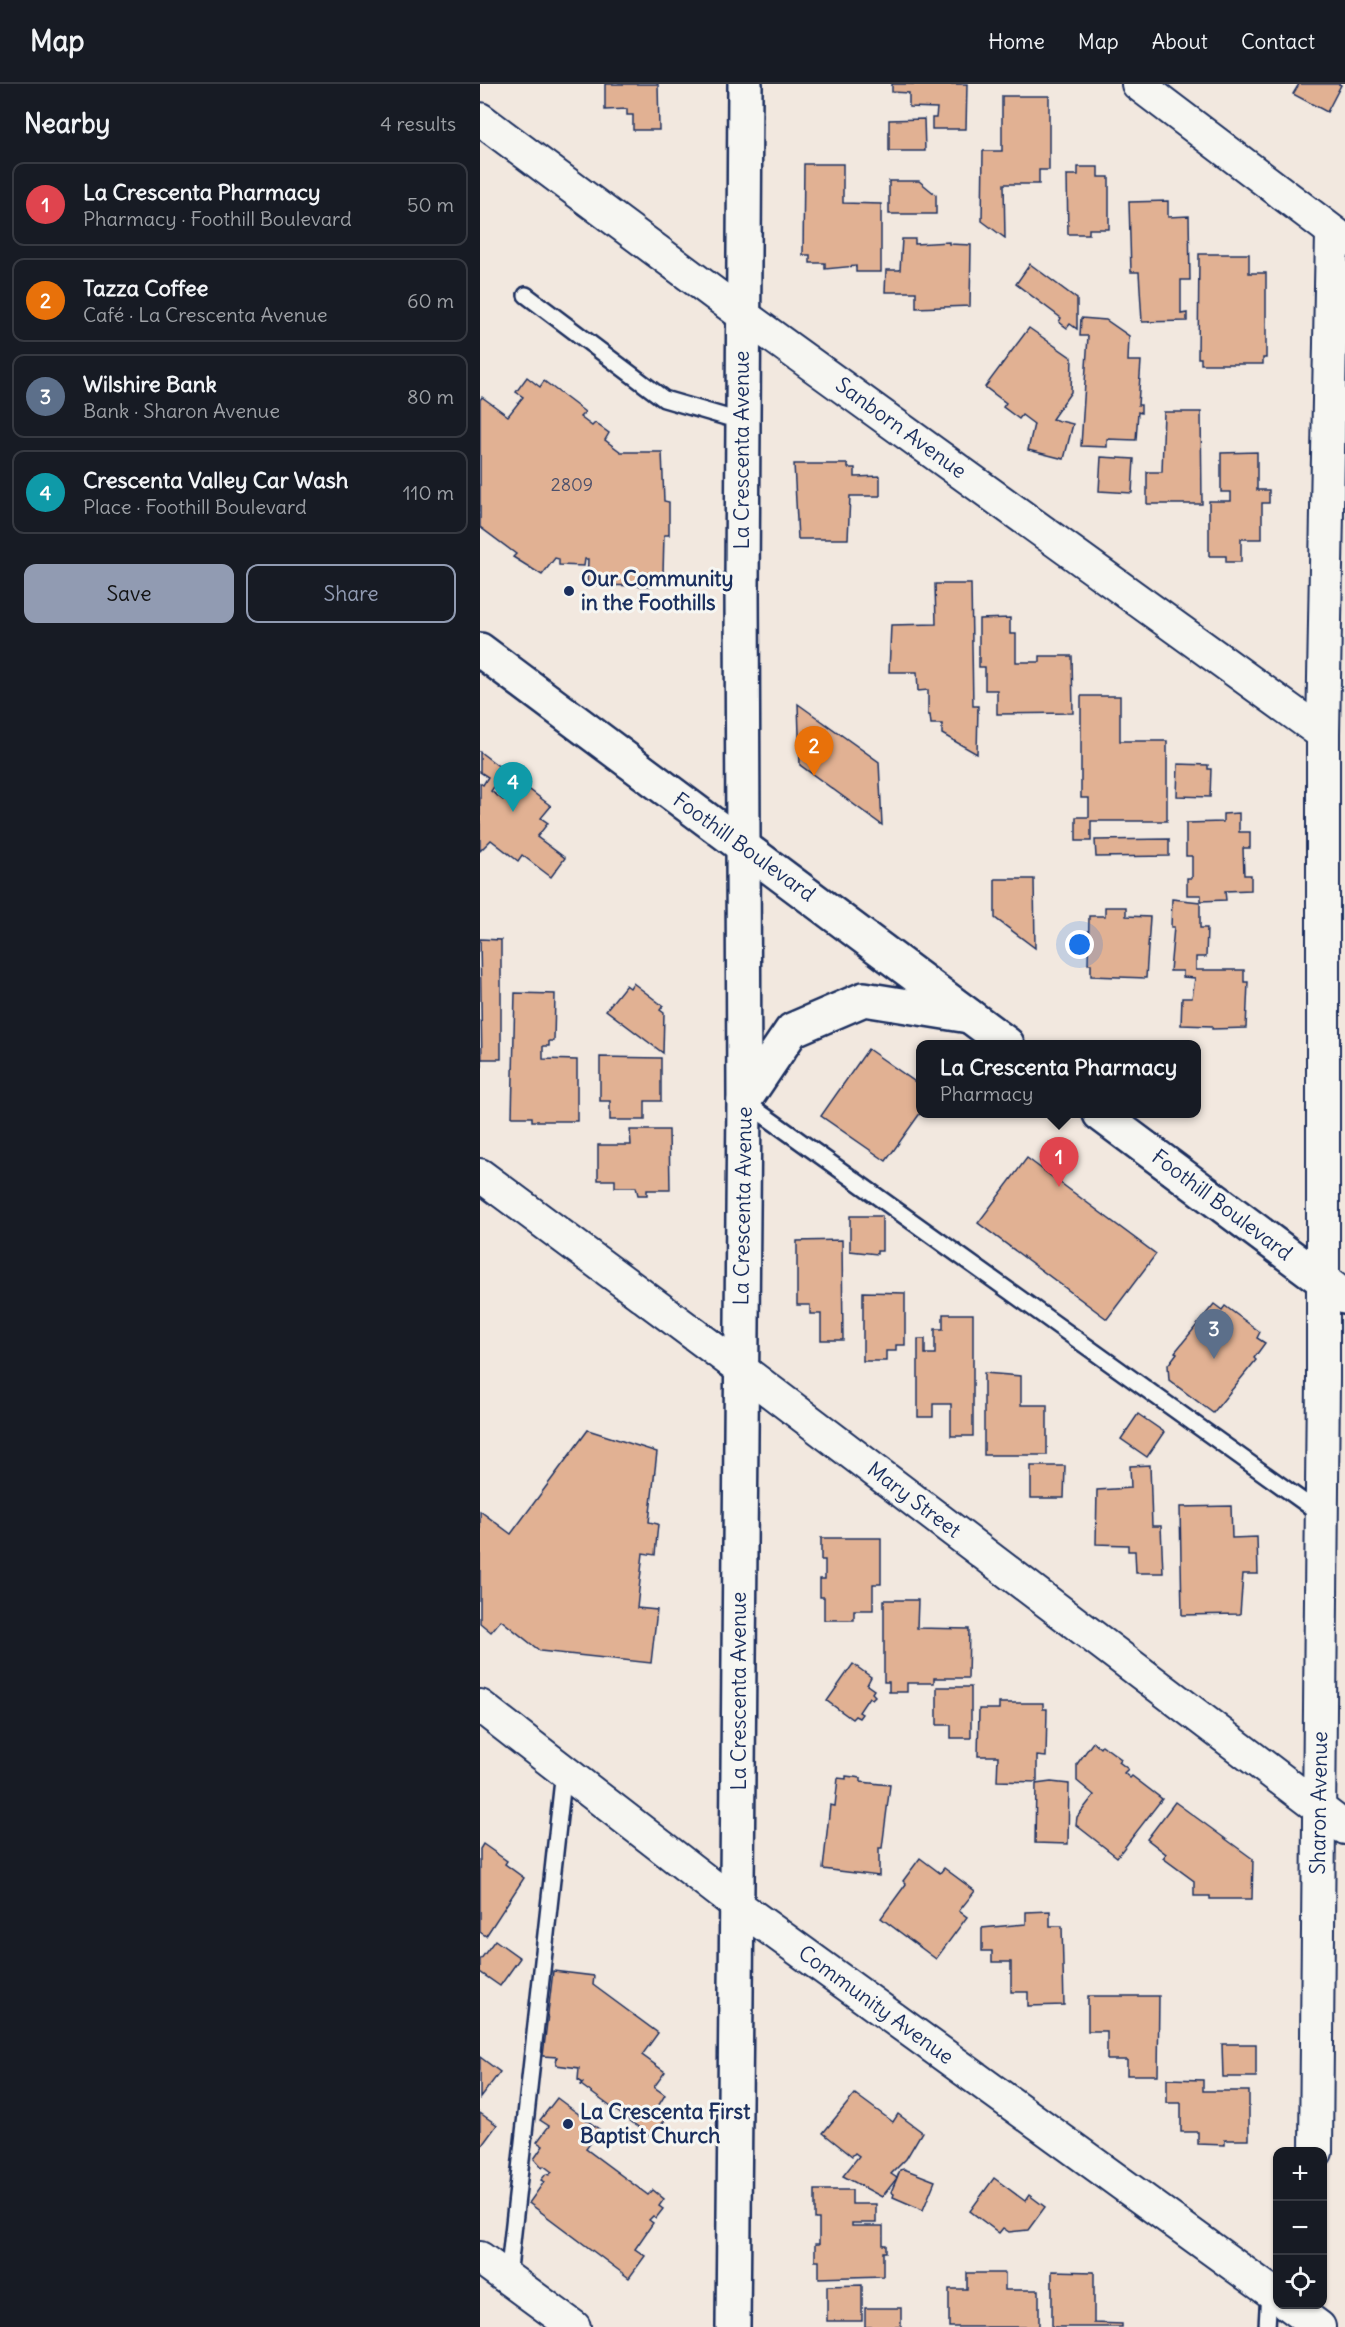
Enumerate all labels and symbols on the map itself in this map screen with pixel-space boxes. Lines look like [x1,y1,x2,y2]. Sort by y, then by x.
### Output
street label: La Crescenta Avenue [728,351,755,549]
street label: Sanborn Avenue [831,371,972,484]
house number: 2809 [551,473,593,496]
place label: Our Community in the Foothills [581,565,733,616]
marker: Our Community in the Foothills [562,584,576,598]
pin: 2 [794,726,834,776]
pin: 4 [494,762,532,812]
street label: Foothill Boulevard [668,786,821,907]
your location [1065,930,1094,959]
street label: La Crescenta Avenue [727,1106,758,1306]
pin: 1 [1040,1138,1078,1187]
street label: Foothill Boulevard [1147,1143,1298,1266]
pin: 3 [1194,1310,1234,1359]
street label: Mary Street [862,1456,967,1544]
street label: La Crescenta Avenue [725,1592,752,1790]
street label: Sharon Avenue [1304,1731,1333,1875]
street label: Community Avenue [793,1939,959,2070]
place label: La Crescenta First Baptist Church [580,2098,751,2149]
marker: La Crescenta First Baptist Church [561,2117,575,2131]

